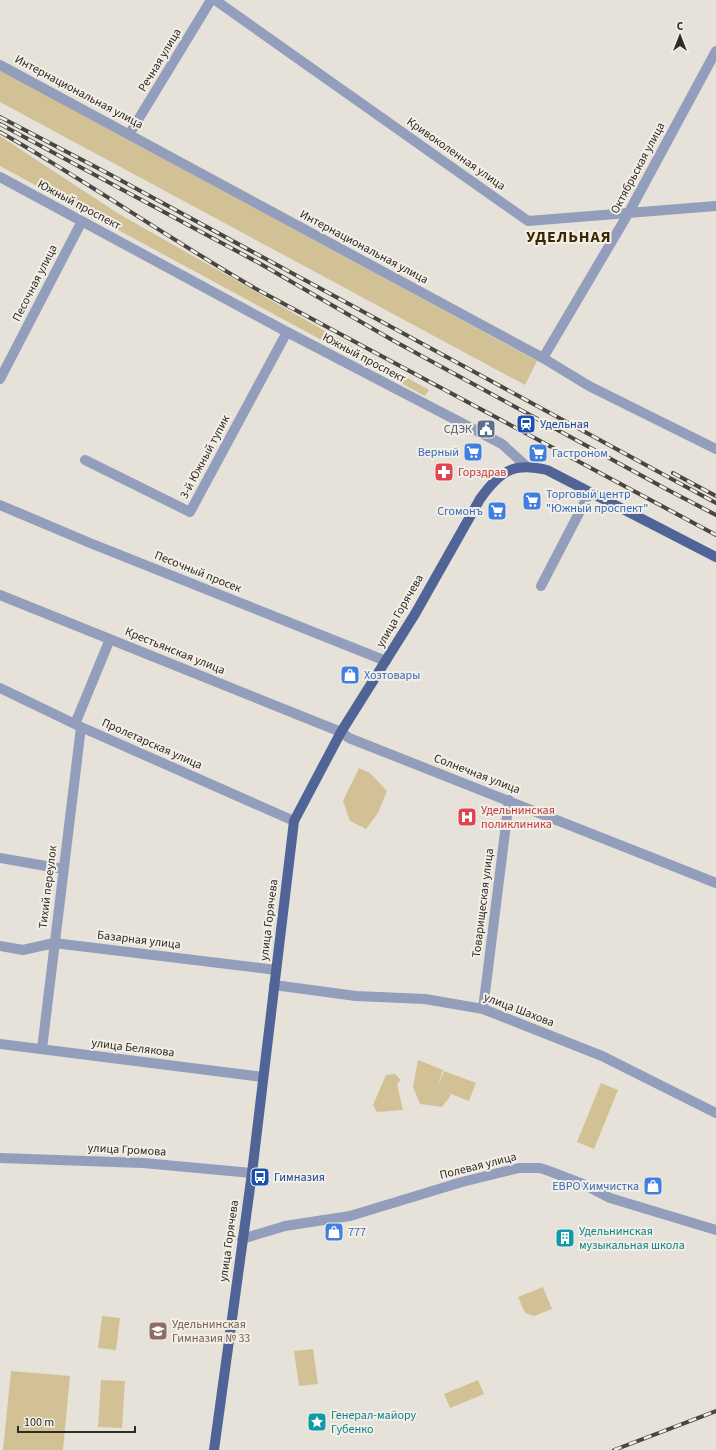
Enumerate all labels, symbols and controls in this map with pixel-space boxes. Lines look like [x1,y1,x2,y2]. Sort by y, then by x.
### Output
north arrow [660,16,700,56]
text: С [677,19,684,34]
street label: Речная улица [134,25,186,95]
street label: Интернациональная улица [12,51,146,133]
street label: Кривоколенная улица [403,113,509,195]
street label: Октябрьская улица [607,119,669,217]
street label: Южный проспект [34,176,124,234]
street label: Интернациональная улица [297,206,431,288]
district label: УДЕЛЬНАЯ [526,226,612,248]
street label: Песочная улица [8,242,62,324]
street label: Южный проспект [319,329,409,387]
street label: 3-й Южный тупик [176,412,234,502]
station icon: Удельная [515,413,537,435]
place label: Удельная [540,416,589,433]
public building icon: СДЭК [475,418,497,440]
place label: СДЭК [444,421,472,438]
supermarket icon: Верный [462,441,484,463]
supermarket icon: Гастроном [527,442,549,464]
place label: Верный [418,444,459,461]
place label: Гастроном [552,445,608,462]
pharmacy icon: Горздрав [433,461,455,483]
place label: Горздрав [458,464,506,481]
place label: Торговый центр "Южный проспект" [546,486,648,517]
supermarket icon: Торговый центр "Южный проспект" [521,490,543,512]
supermarket icon: Сгомонъ [486,500,508,522]
place label: Сгомонъ [437,503,483,520]
street label: Песочный просек [152,547,244,597]
street label: улица Горячева [372,571,428,651]
street label: Крестьянская улица [122,623,228,679]
shop icon: Хозтовары [339,664,361,686]
place label: Хозтовары [364,667,420,684]
street label: Пролетарская улица [99,714,205,774]
street label: Солнечная улица [431,750,523,798]
place label: Удельнинская поликлиника [481,802,555,833]
hospital icon: Удельнинская поликлиника [456,806,478,828]
street label: Тихий переулок [34,844,62,930]
street label: Товарищеская улица [468,847,498,959]
street label: улица Горячева [256,878,282,962]
street label: Базарная улица [96,926,182,954]
street label: улица Шахова [481,989,557,1031]
street label: улица Белякова [90,1034,176,1062]
street label: улица Громова [87,1139,167,1161]
street label: Полевая улица [438,1148,518,1184]
bus stop icon: Гимназия [249,1166,271,1188]
place label: Гимназия [274,1169,325,1186]
shop icon: ЕВРО Химчистка [642,1175,664,1197]
place label: ЕВРО Химчистка [552,1178,639,1195]
street label: улица Горячева [215,1199,243,1283]
shop icon: 777 [323,1221,345,1243]
place label: Удельнинская музыкальная школа [579,1223,685,1254]
place label: 777 [348,1224,366,1241]
building icon: Удельнинская музыкальная школа [554,1227,576,1249]
place label: Удельнинская Гимназия № 33 [172,1316,250,1347]
school or university icon: Удельнинская Гимназия № 33 [147,1320,169,1342]
place label: Генерал-майору Губенко [331,1407,417,1438]
scale bar [18,1408,135,1434]
place icon: Генерал-майору Губенко [306,1411,328,1433]
text: 100 m [24,1414,54,1431]

